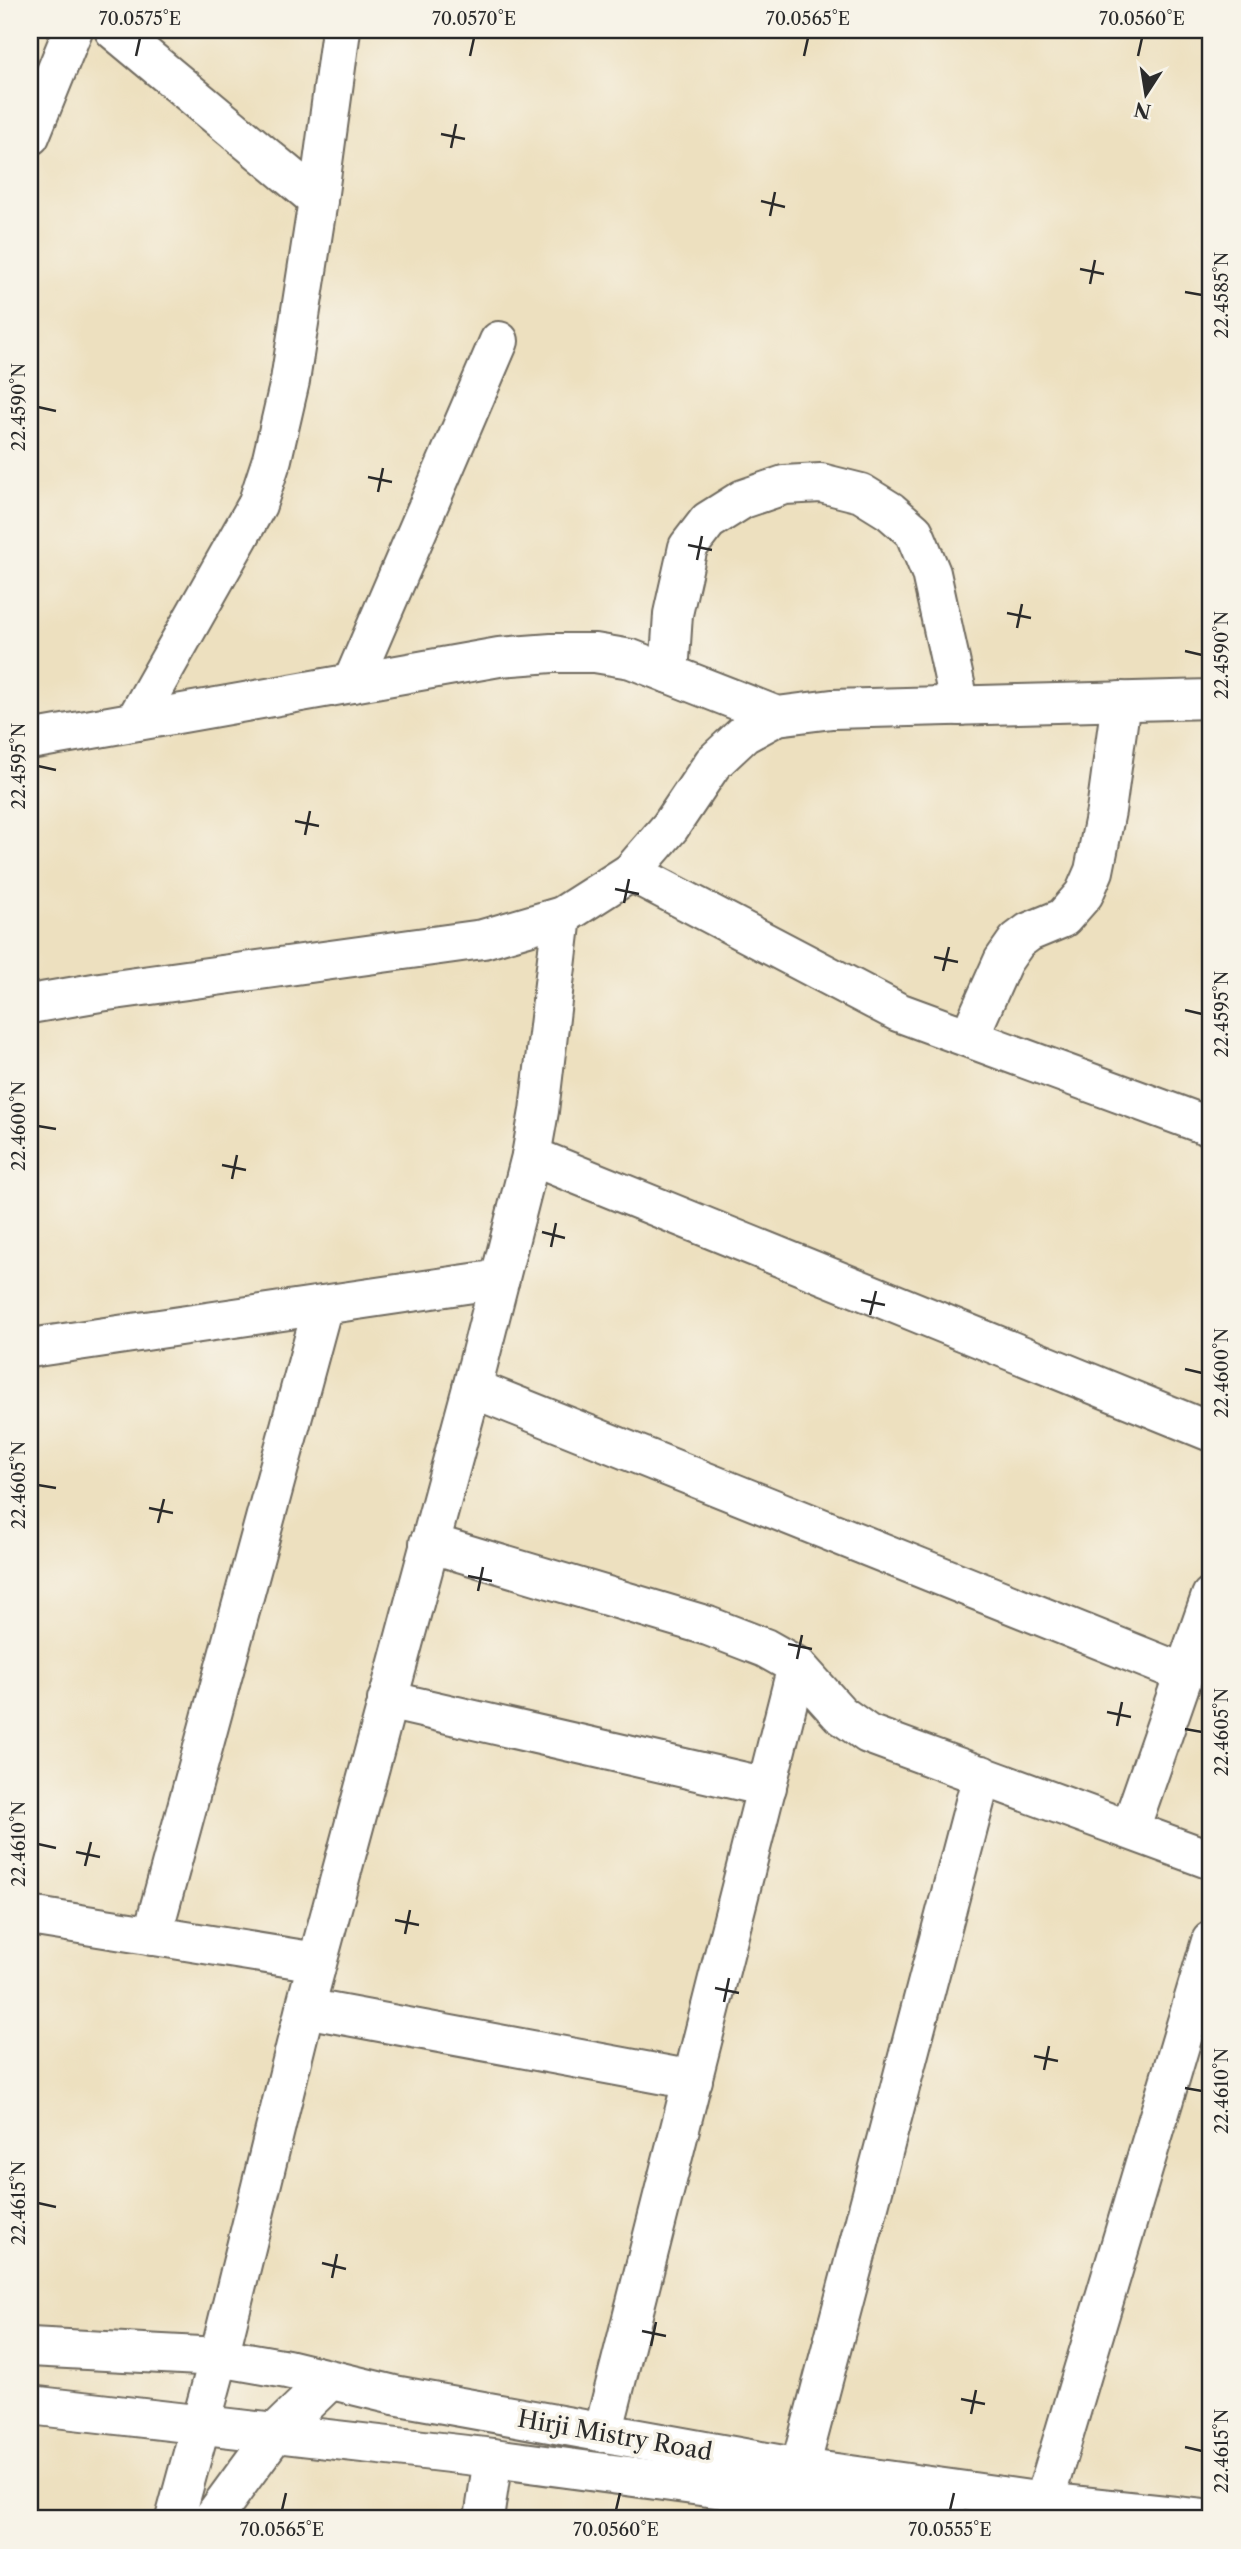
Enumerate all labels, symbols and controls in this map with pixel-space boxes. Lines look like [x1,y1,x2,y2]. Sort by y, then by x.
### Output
text: 70.0575°E [99,8,181,30]
text: 70.0570°E [432,8,516,30]
text: 70.0565°E [766,8,850,30]
text: 70.0560°E [1099,8,1185,30]
north arrow [1112,60,1182,130]
text: N [1132,97,1153,123]
text: 22.4585°N [1211,251,1233,338]
text: 22.4590°N [8,363,30,451]
text: 22.4590°N [1211,611,1233,699]
text: 22.4595°N [8,722,30,809]
text: 22.4595°N [1211,970,1233,1057]
text: 22.4600°N [8,1081,30,1171]
text: 22.4600°N [1211,1328,1233,1418]
text: 22.4605°N [8,1441,30,1529]
text: 22.4605°N [1211,1688,1233,1776]
text: 22.4610°N [8,1801,30,1887]
text: 22.4610°N [1211,2048,1233,2134]
text: 22.4615°N [8,2161,30,2245]
street label: Hirji Mistry Road [515,2404,715,2466]
text: 22.4615°N [1211,2409,1233,2493]
text: 70.0565°E [240,2519,324,2541]
text: 70.0560°E [573,2519,659,2541]
text: 70.0555°E [908,2519,992,2541]

